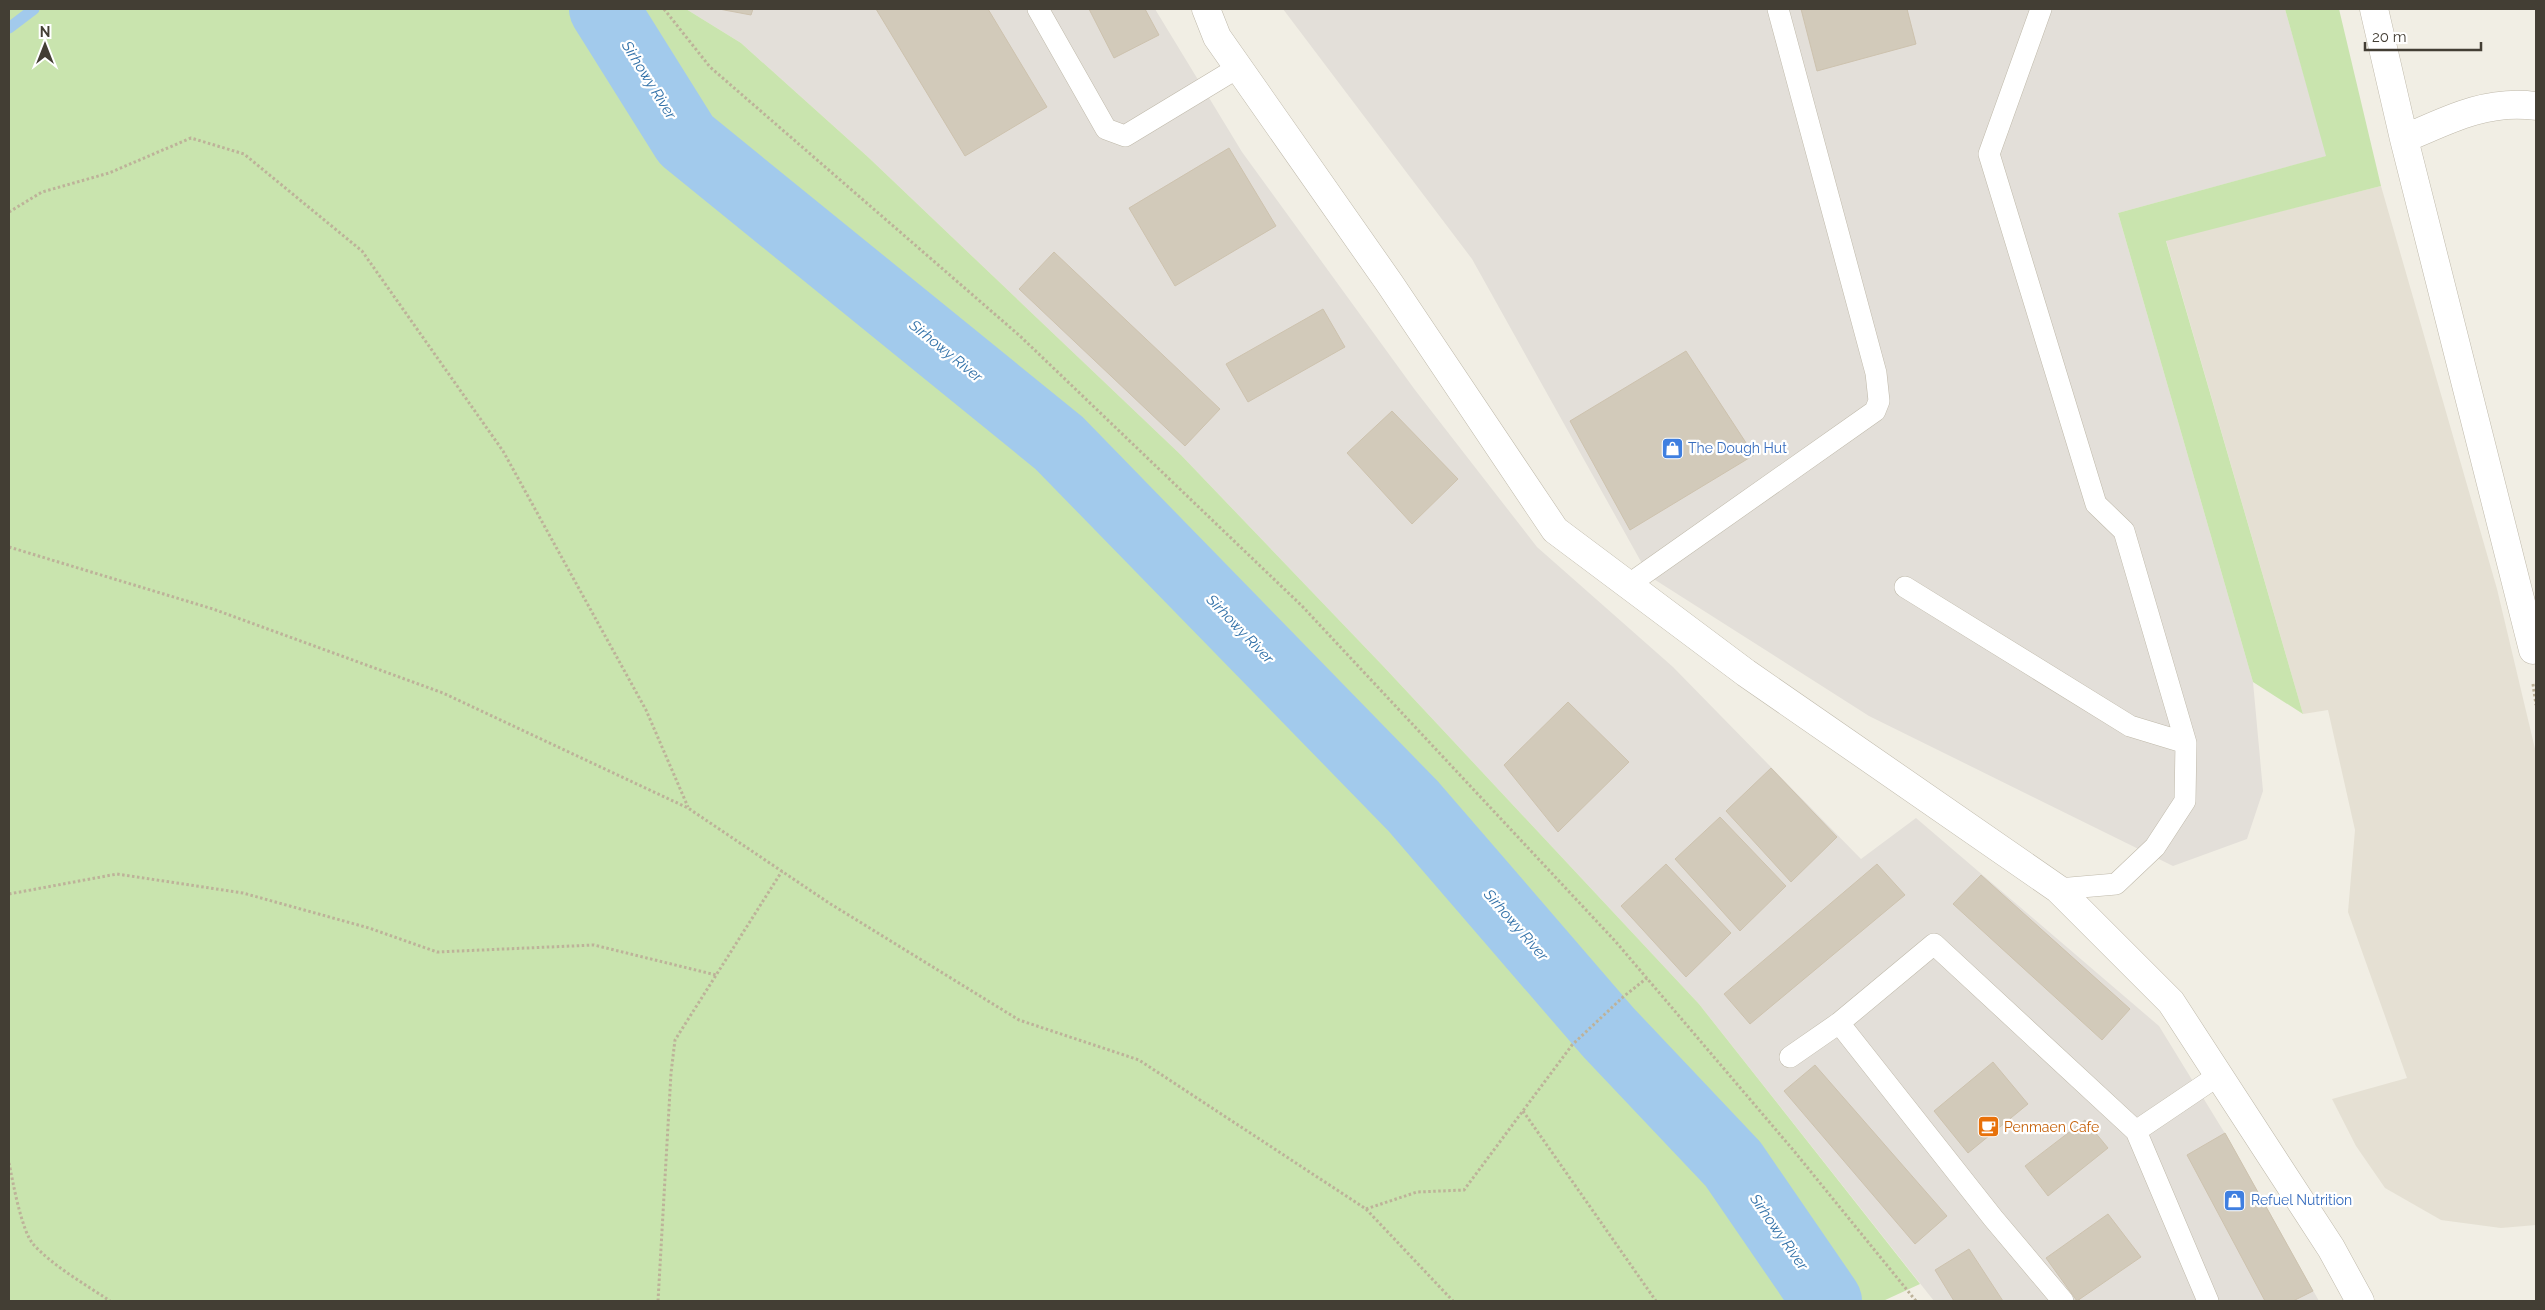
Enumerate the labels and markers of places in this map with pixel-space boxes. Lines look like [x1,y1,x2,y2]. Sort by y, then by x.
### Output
shop icon: The Dough Hut [1660,436,1684,460]
place label: The Dough Hut [1688,440,1787,456]
cafe icon: Penmaen Cafe [1976,1115,2000,1139]
place label: Penmaen Cafe [2004,1119,2099,1135]
shop icon: Refuel Nutrition [2223,1188,2247,1212]
place label: Refuel Nutrition [2251,1192,2352,1208]

